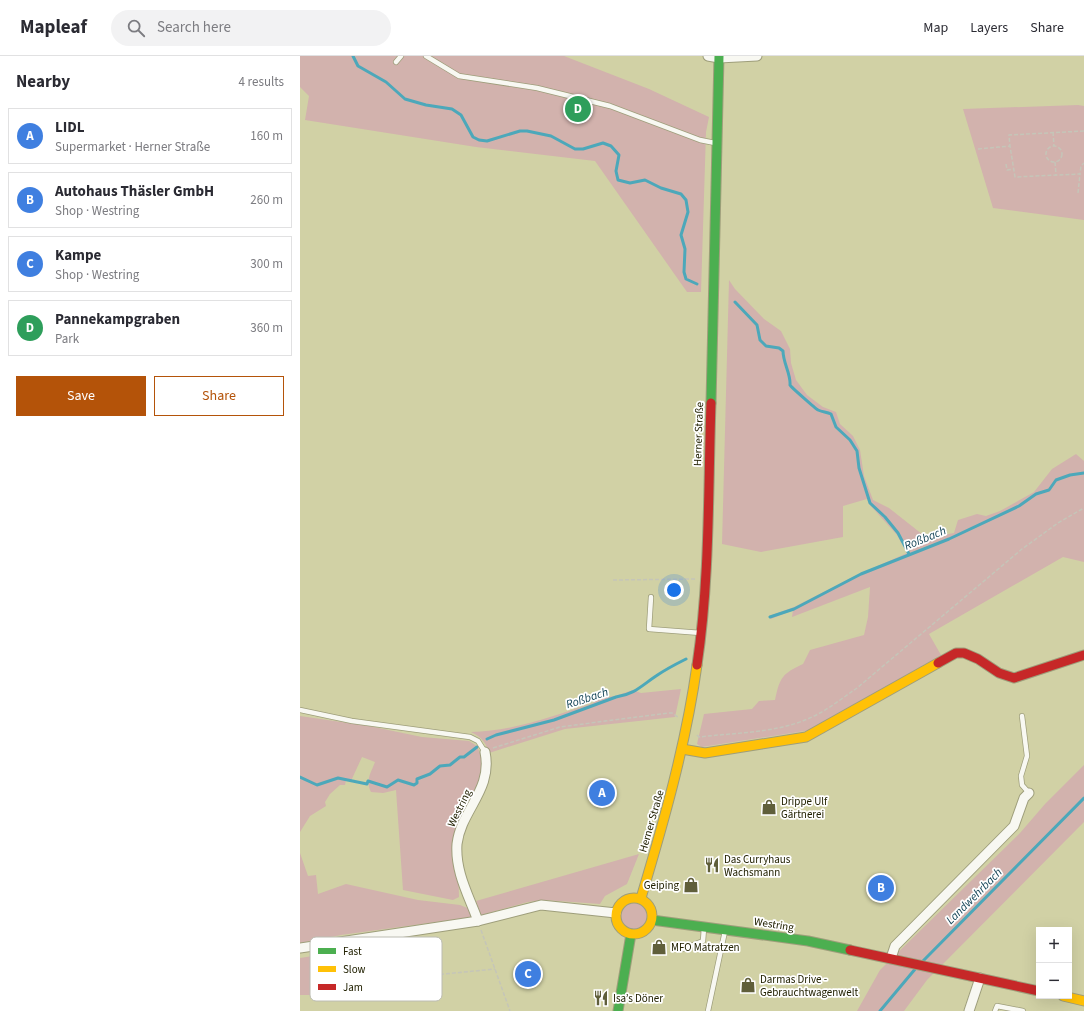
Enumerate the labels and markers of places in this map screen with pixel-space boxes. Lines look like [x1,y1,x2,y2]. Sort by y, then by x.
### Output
pin: D [565,94,591,124]
pin: A [589,778,615,808]
place label: Drippe Ulf Gärtnerei [781,794,828,822]
shop icon: Drippe Ulf Gärtnerei [760,798,778,816]
place label: Das Curryhaus Wachsmann [724,852,791,880]
restaurant icon: Das Curryhaus Wachsmann [703,856,721,874]
pin: B [868,873,894,903]
shop icon: Geiping [682,876,700,894]
place label: Geiping [644,878,679,893]
shop icon: MFO Matratzen [650,938,668,956]
place label: MFO Matratzen [671,940,740,955]
pin: C [515,959,541,989]
place label: Darmas Drive - Gebrauchtwagenwelt [760,972,858,1000]
shop icon: Darmas Drive - Gebrauchtwagenwelt [739,976,757,994]
restaurant icon: Isa’s Döner [592,989,610,1007]
place label: Isa’s Döner [613,991,663,1006]

